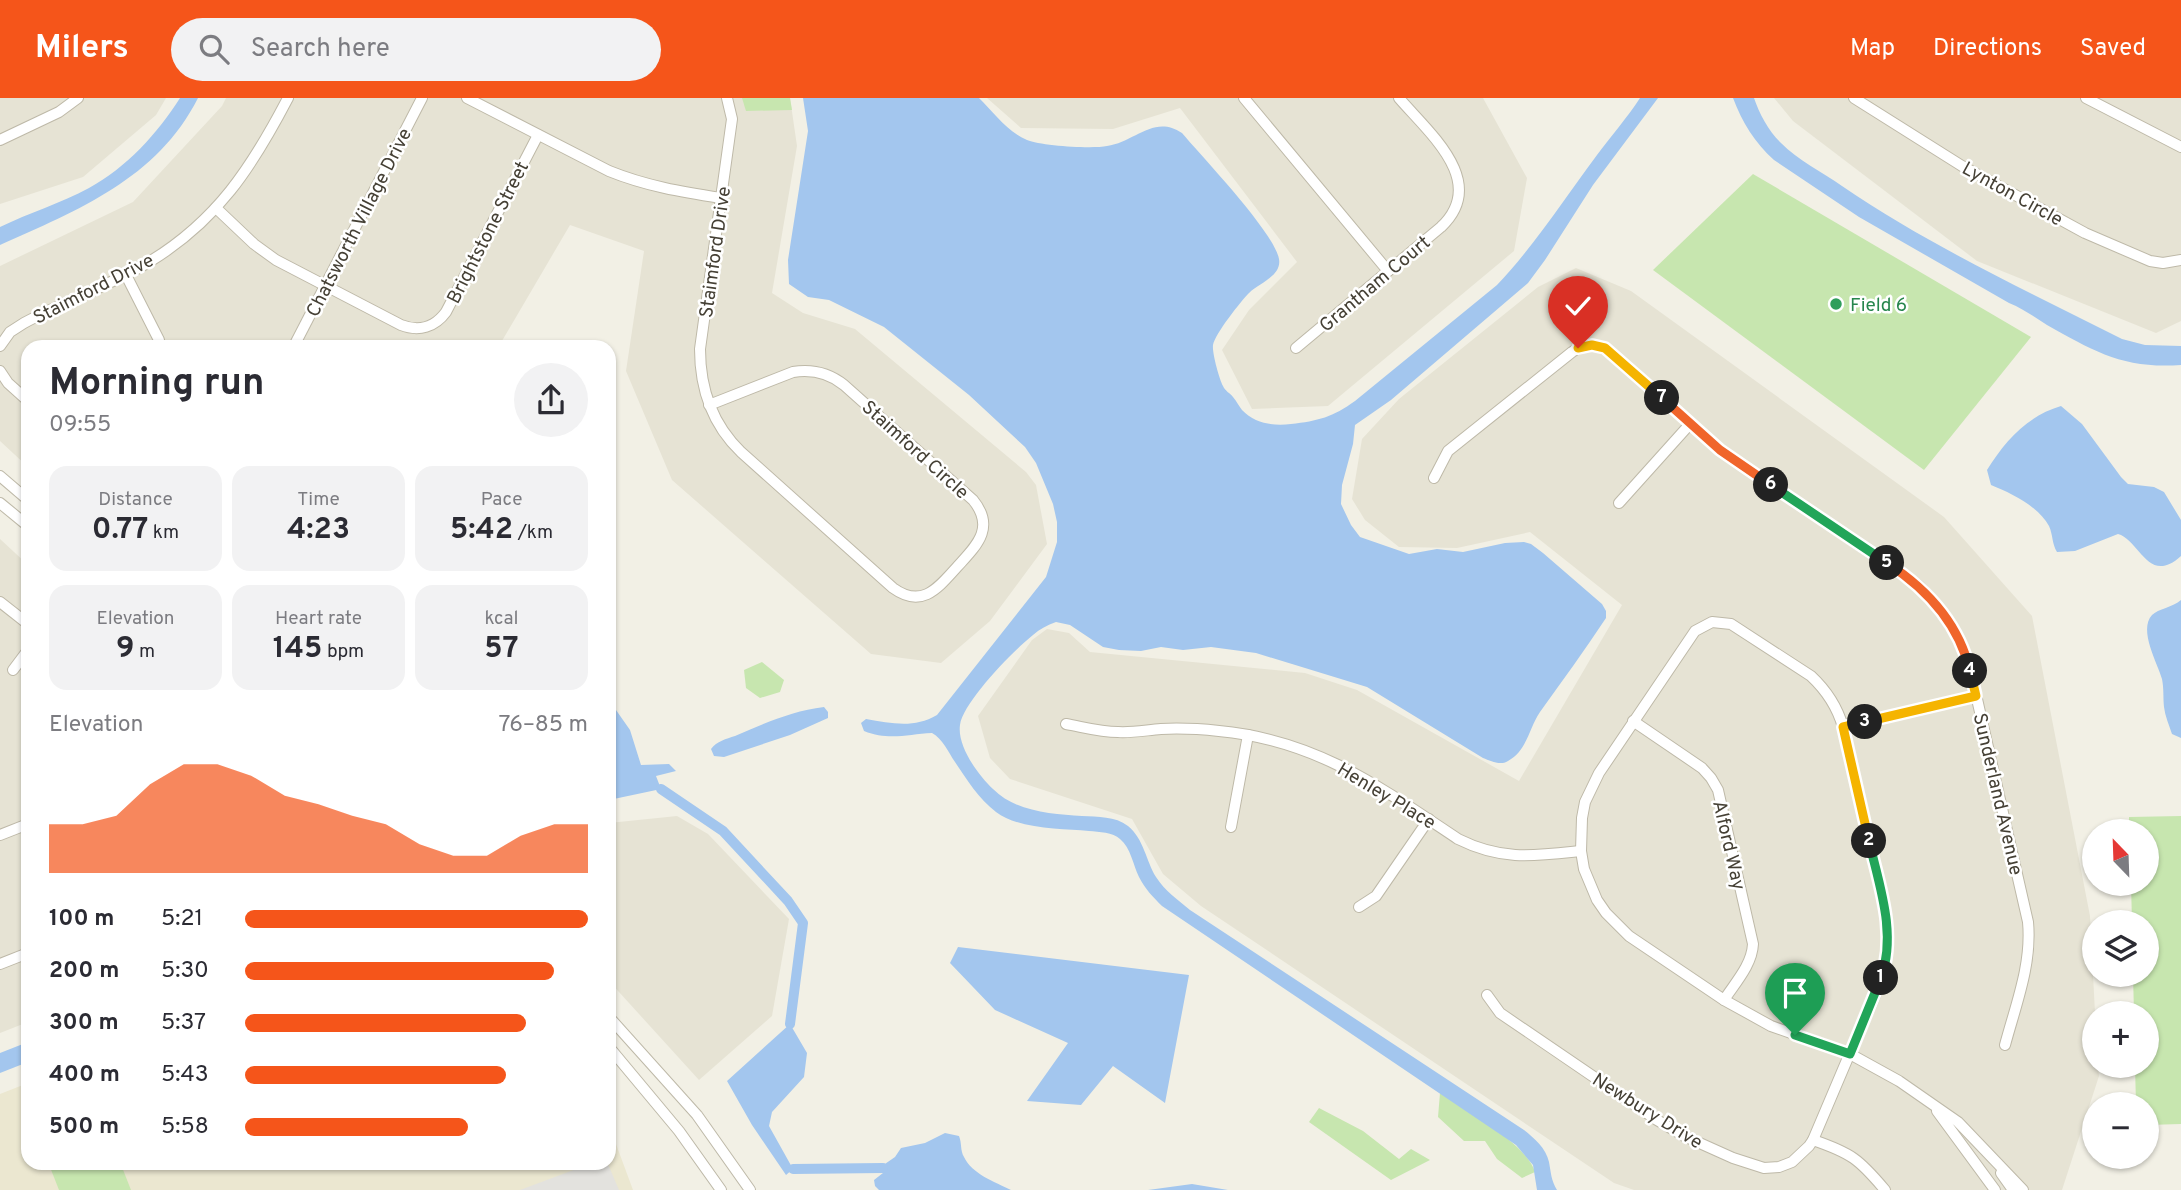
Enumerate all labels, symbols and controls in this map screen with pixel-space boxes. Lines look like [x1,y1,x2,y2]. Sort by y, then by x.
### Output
search box [171,18,661,81]
text: Milers [35,28,129,70]
icon: search [195,30,233,68]
text: Search here [251,33,390,66]
text: Map [1850,34,1895,64]
text: Directions [1933,34,2042,64]
text: Saved [2080,34,2146,64]
street label: Chatsworth Village Drive [302,124,418,321]
street label: Lynton Circle [1957,157,2067,232]
street label: Brightstone Street [442,158,535,308]
street label: Staimford Drive [695,185,737,320]
street label: Grantham Court [1315,231,1436,338]
street label: Staimford Drive [29,249,158,331]
pin [1548,276,1608,348]
icon: check [1559,287,1597,325]
place label: Field 6 [1850,294,1907,318]
marker: Field 6 [1828,296,1844,312]
text: Morning run [49,360,265,409]
button: share [514,363,588,437]
pin: 7 [1644,380,1680,416]
text: 7 [1656,385,1667,409]
street label: Staimford Circle [856,396,973,505]
text: 09:55 [49,411,111,440]
pin: 6 [1754,468,1788,502]
text: 6 [1765,472,1776,496]
text: Distance [98,488,173,512]
text: Time [297,488,340,512]
text: Pace [481,488,522,512]
text: 0.77 [92,512,148,549]
text: 4:23 [287,512,350,549]
text: 5:42 [450,512,513,549]
text: km [148,521,179,545]
text: /km [513,521,553,545]
pin: 5 [1870,546,1904,580]
text: 5 [1881,550,1892,574]
text: Elevation [96,607,175,631]
text: Heart rate [275,607,362,631]
text: kcal [485,607,518,631]
text: 9 [116,631,134,668]
text: 145 [273,631,322,668]
text: 57 [484,631,519,668]
text: m [134,640,155,664]
text: bpm [322,640,364,664]
pin: 4 [1952,654,1988,688]
text: 4 [1963,658,1976,682]
pin: 3 [1848,704,1882,740]
text: 3 [1859,709,1870,733]
text: Elevation [49,711,144,740]
text: 76–85 m [498,711,588,740]
street label: Sunderland Avenue [1967,711,2027,878]
street label: Henley Place [1332,758,1440,836]
street label: Alford Way [1706,798,1750,893]
north arrow [2082,819,2160,896]
map controls [2082,819,2159,1169]
pin: 2 [1852,824,1886,858]
text: 2 [1863,828,1874,852]
text: 100 m [49,905,114,934]
text: 5:21 [161,905,203,934]
button: layers [2082,910,2159,987]
text: 200 m [49,957,119,986]
text: 5:30 [161,957,209,986]
pin: 1 [1864,960,1898,996]
pin [1765,963,1825,1035]
text: 1 [1877,965,1884,989]
icon: arrive [1776,974,1814,1012]
button: + [2082,1001,2159,1078]
text: 300 m [49,1009,119,1038]
text: 5:37 [161,1009,206,1038]
text: 400 m [49,1061,120,1090]
text: 5:43 [161,1061,209,1090]
street label: Newbury Drive [1587,1068,1707,1155]
button: − [2082,1092,2159,1169]
text: 500 m [49,1113,119,1142]
text: 5:58 [161,1113,209,1142]

